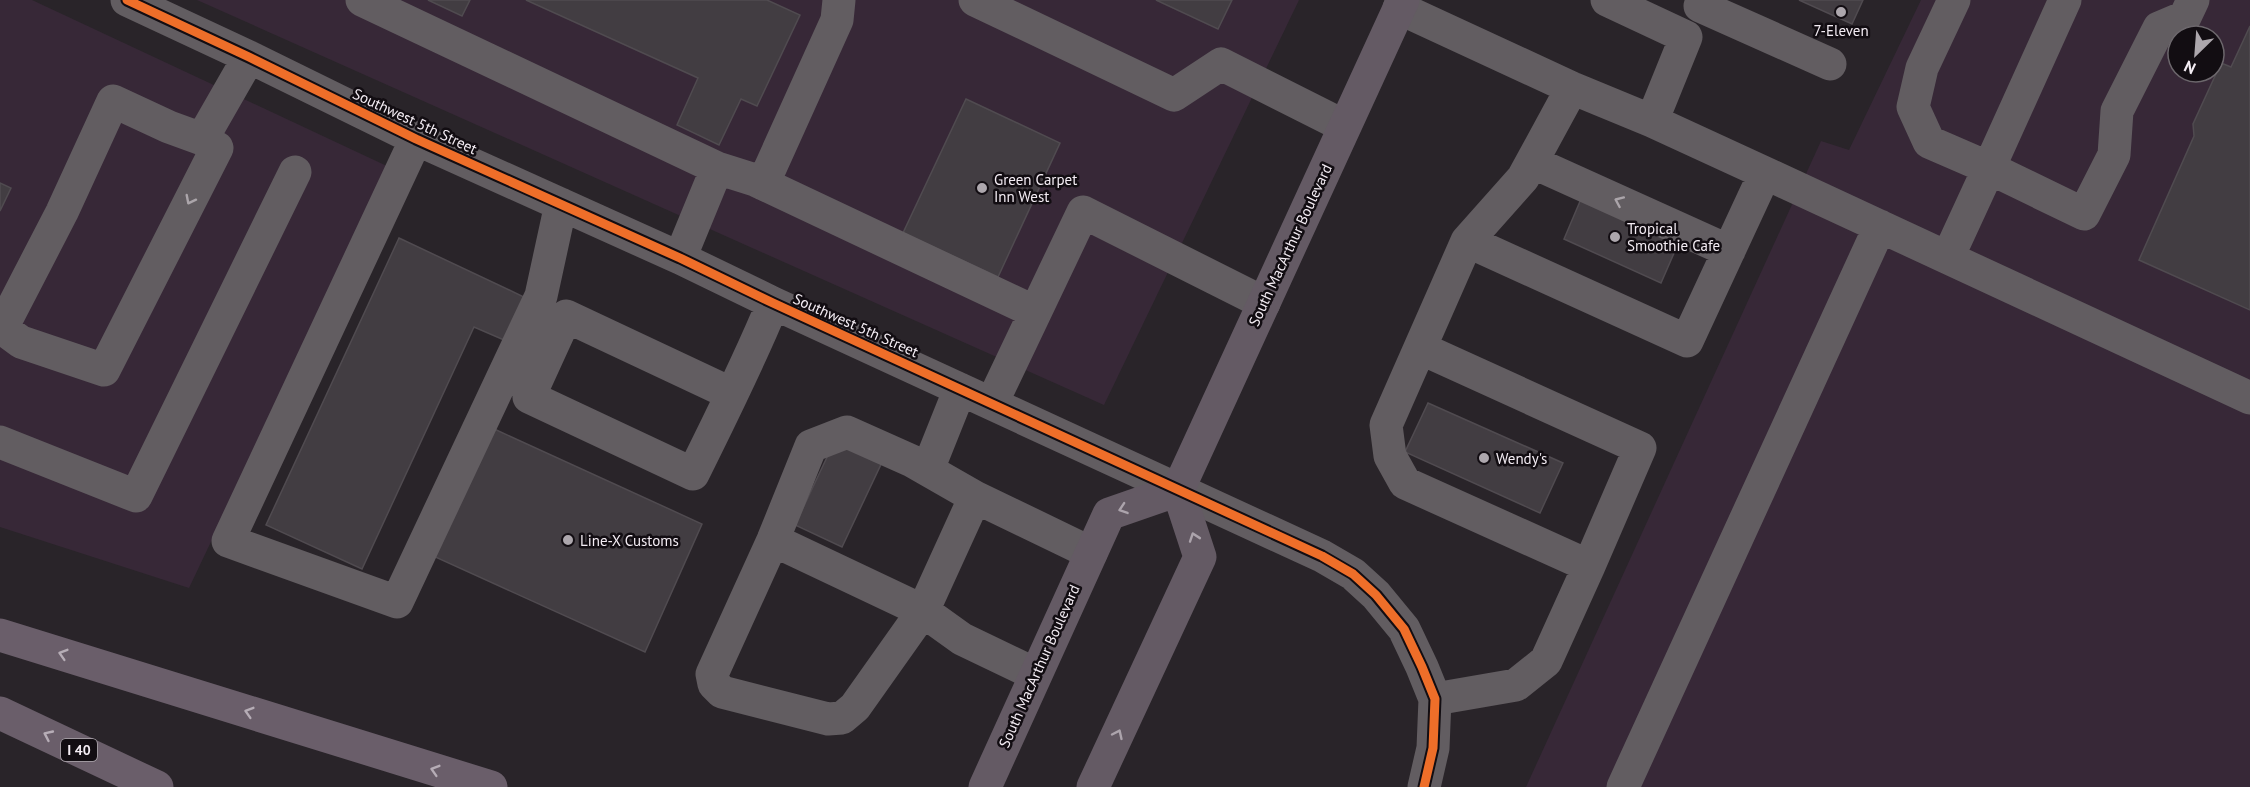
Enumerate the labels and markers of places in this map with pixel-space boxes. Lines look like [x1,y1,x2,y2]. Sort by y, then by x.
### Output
marker: 7-Eleven [1834,5,1848,19]
place label: 7-Eleven [1813,21,1869,40]
place label: Green Carpet Inn West [994,170,1077,206]
marker: Green Carpet Inn West [975,181,989,195]
place label: Tropical Smoothie Cafe [1627,219,1720,255]
marker: Tropical Smoothie Cafe [1608,230,1622,244]
place label: Wendy's [1496,449,1547,468]
marker: Wendy's [1477,451,1491,465]
place label: Line-X Customs [580,531,679,550]
marker: Line-X Customs [561,533,575,547]

